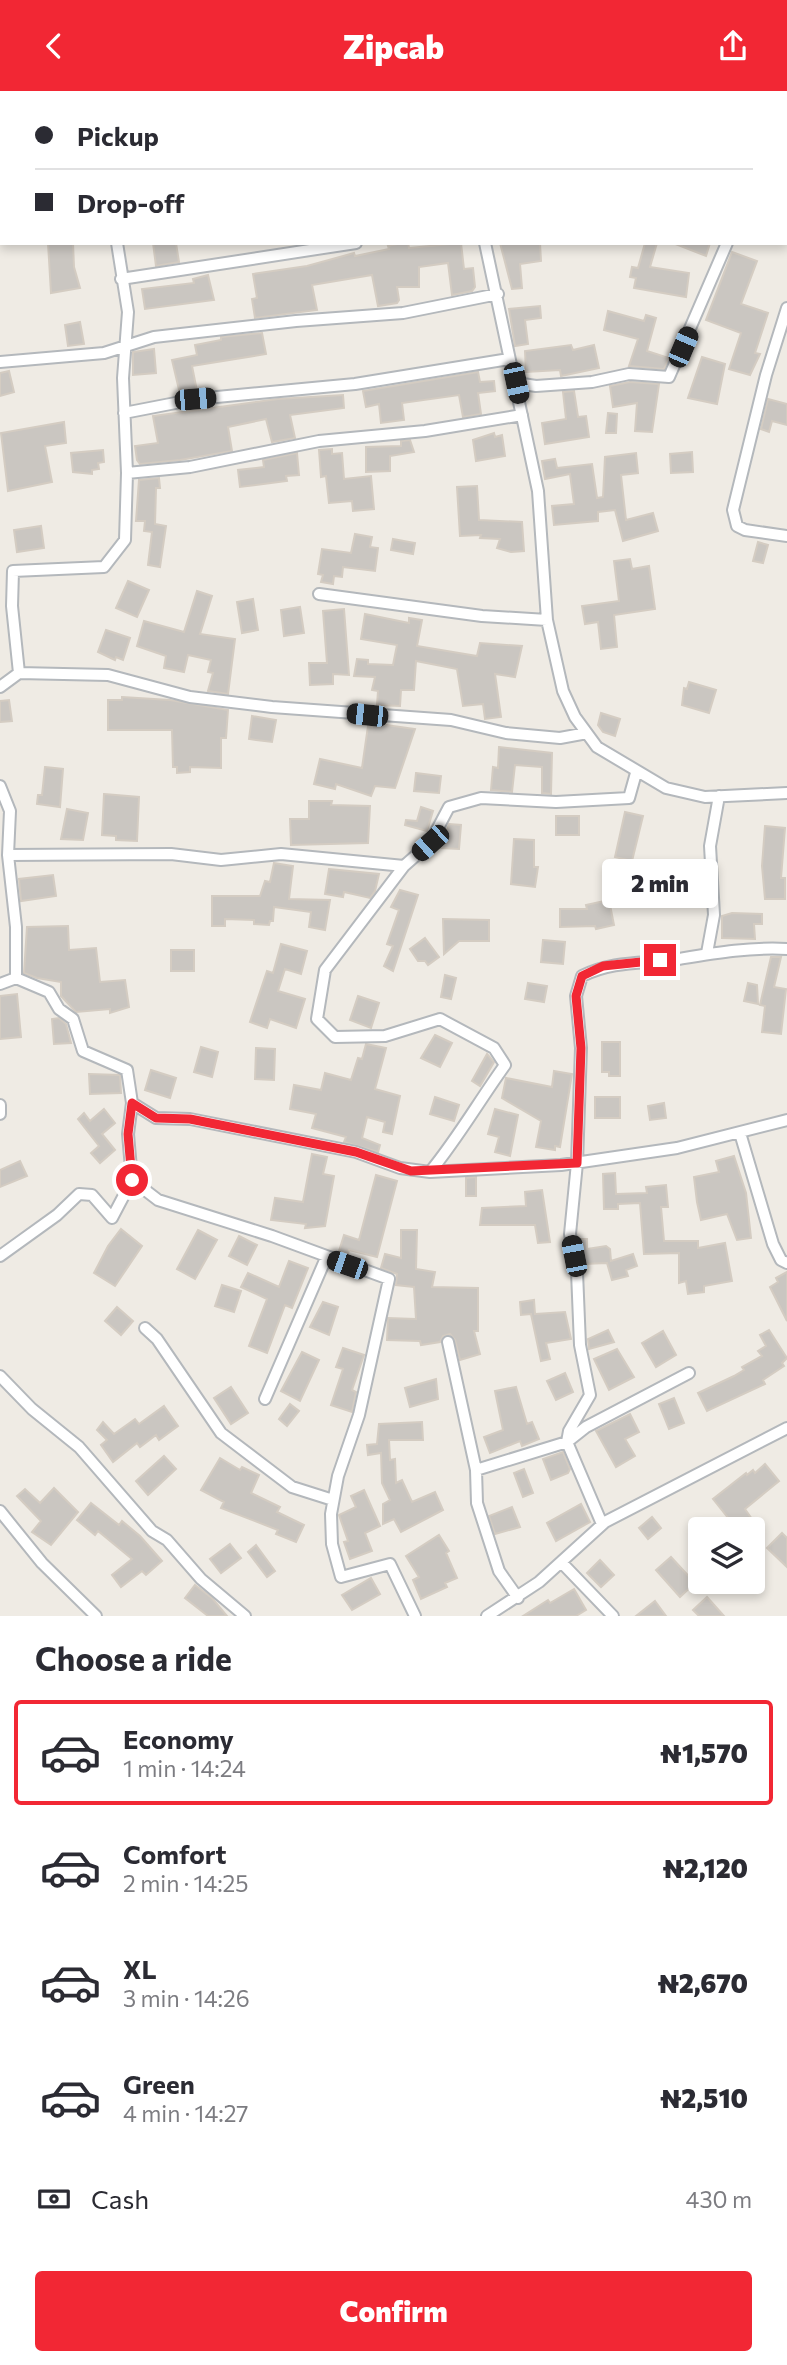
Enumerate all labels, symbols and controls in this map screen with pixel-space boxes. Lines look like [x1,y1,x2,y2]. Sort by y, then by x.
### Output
text: Zipcab [343,26,444,66]
icon: back [35,27,73,65]
icon: share [714,27,752,65]
text: Pickup [77,120,159,151]
text: Drop-off [77,187,184,218]
car [666,324,701,370]
car [502,360,531,406]
car [174,387,217,411]
car [346,702,389,728]
car [408,821,453,865]
callout: 2 min [602,859,718,907]
text: 2 min [631,869,689,897]
route end [644,944,676,976]
route start [116,1164,148,1196]
car [560,1233,589,1279]
car [324,1248,371,1282]
map controls [688,1517,765,1594]
button: layers [688,1517,765,1594]
text: Choose a ride [35,1638,232,1678]
icon: car [39,1721,102,1784]
text: Economy [123,1723,234,1754]
text: ₦1,570 [660,1737,748,1768]
text: 1 min · 14:24 [123,1754,246,1782]
icon: car [39,1836,102,1899]
text: Comfort [123,1838,226,1869]
text: ₦2,120 [662,1852,748,1883]
text: 2 min · 14:25 [123,1869,249,1897]
icon: car [39,1951,102,2014]
text: XL [123,1953,157,1984]
text: ₦2,670 [658,1967,748,1998]
text: 3 min · 14:26 [123,1984,250,2012]
icon: car [39,2066,102,2129]
text: Green [123,2068,195,2099]
text: ₦2,510 [660,2082,748,2113]
text: 4 min · 14:27 [123,2099,249,2127]
icon: cash [35,2180,73,2218]
text: Cash [91,2183,149,2214]
text: 430 m [686,2185,752,2213]
button: Confirm [35,2271,752,2351]

